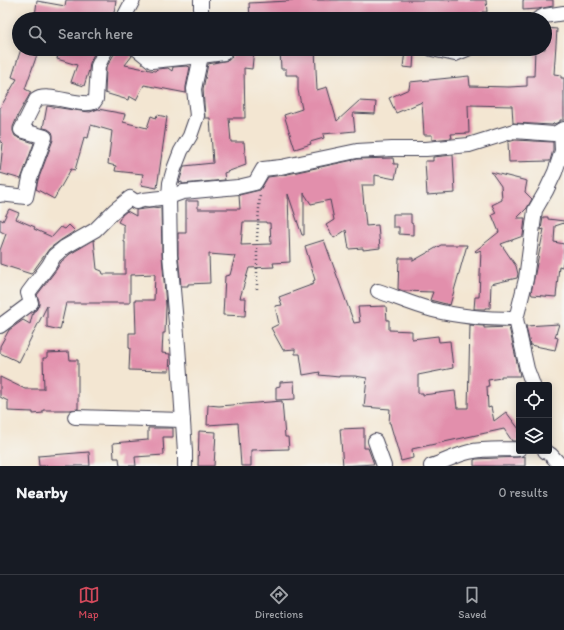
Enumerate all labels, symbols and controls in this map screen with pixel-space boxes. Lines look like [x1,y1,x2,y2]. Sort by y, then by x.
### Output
search box [12,12,552,56]
icon: search [26,23,48,45]
text: Search here [58,25,133,43]
map controls [516,382,552,454]
button: locate [516,382,552,418]
button: layers [516,418,552,454]
text: Nearby [16,482,68,502]
text: 0 results [498,485,548,500]
tab: Map [78,584,100,621]
tab: Directions [255,584,303,621]
tab: Saved [458,584,486,621]

